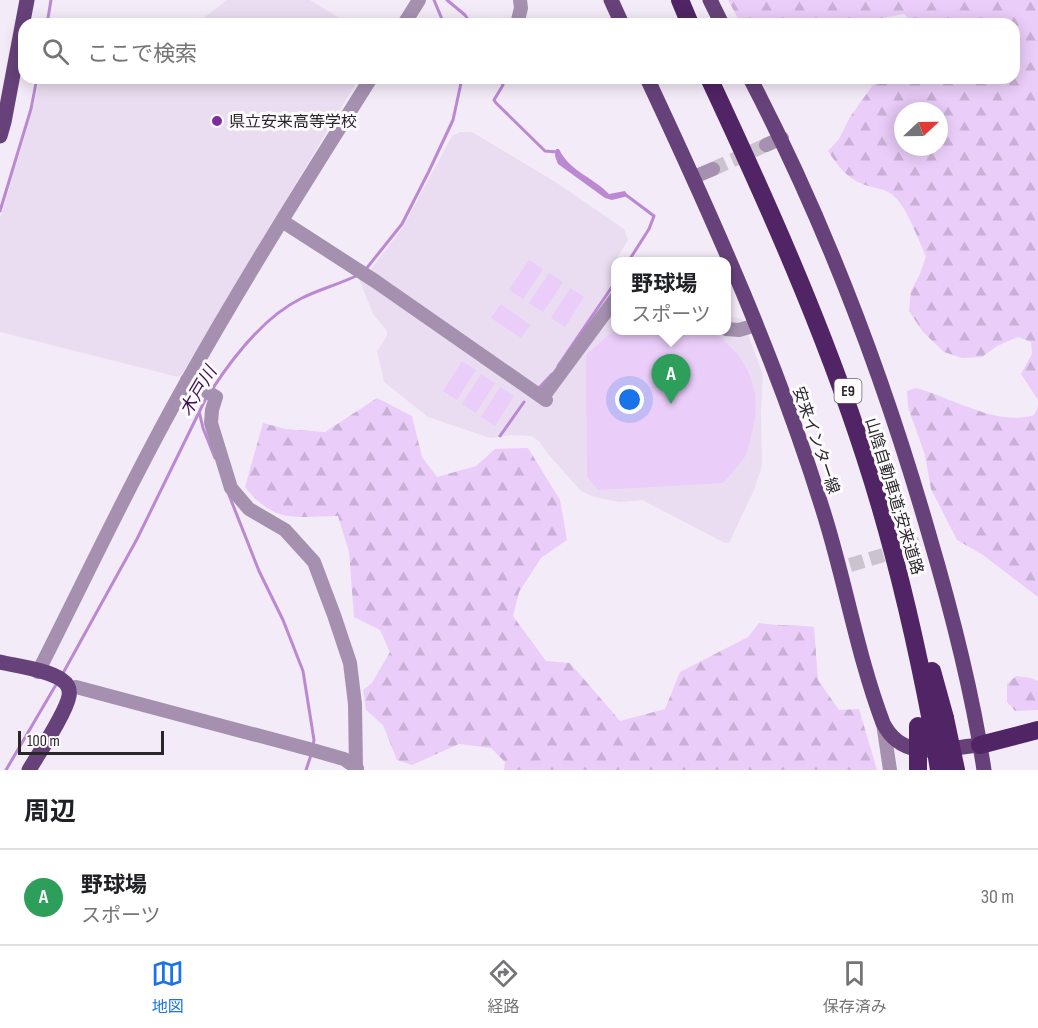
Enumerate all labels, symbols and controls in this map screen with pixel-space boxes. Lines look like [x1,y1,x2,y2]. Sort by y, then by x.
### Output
search box [18,18,1020,84]
icon: search [39,35,72,68]
text: ここで検索 [87,41,197,68]
north arrow [894,102,948,156]
place label: 県立安来高等学校 [229,113,357,132]
marker: 県立安来高等学校 [210,114,224,128]
popup [611,257,731,335]
text: 野球場 [631,271,697,298]
text: スポーツ [631,303,711,327]
pin: A [652,354,690,404]
water label: 木戸川 [176,361,222,420]
road number: E9 [834,379,862,403]
street label: 安来インター線 [788,384,843,497]
your location [615,385,644,414]
street label: 山陰自動車道;安来道路 [861,416,926,577]
scale bar [18,728,164,756]
text: 100 m [27,732,60,751]
text: 周辺 [24,797,76,828]
text: 野球場 [81,872,147,899]
text: A [39,885,48,909]
text: 30 m [981,885,1014,909]
text: スポーツ [81,904,161,928]
tab: 地図 [151,957,184,1017]
tab: 経路 [487,957,520,1017]
tab: 保存済み [823,957,887,1017]

